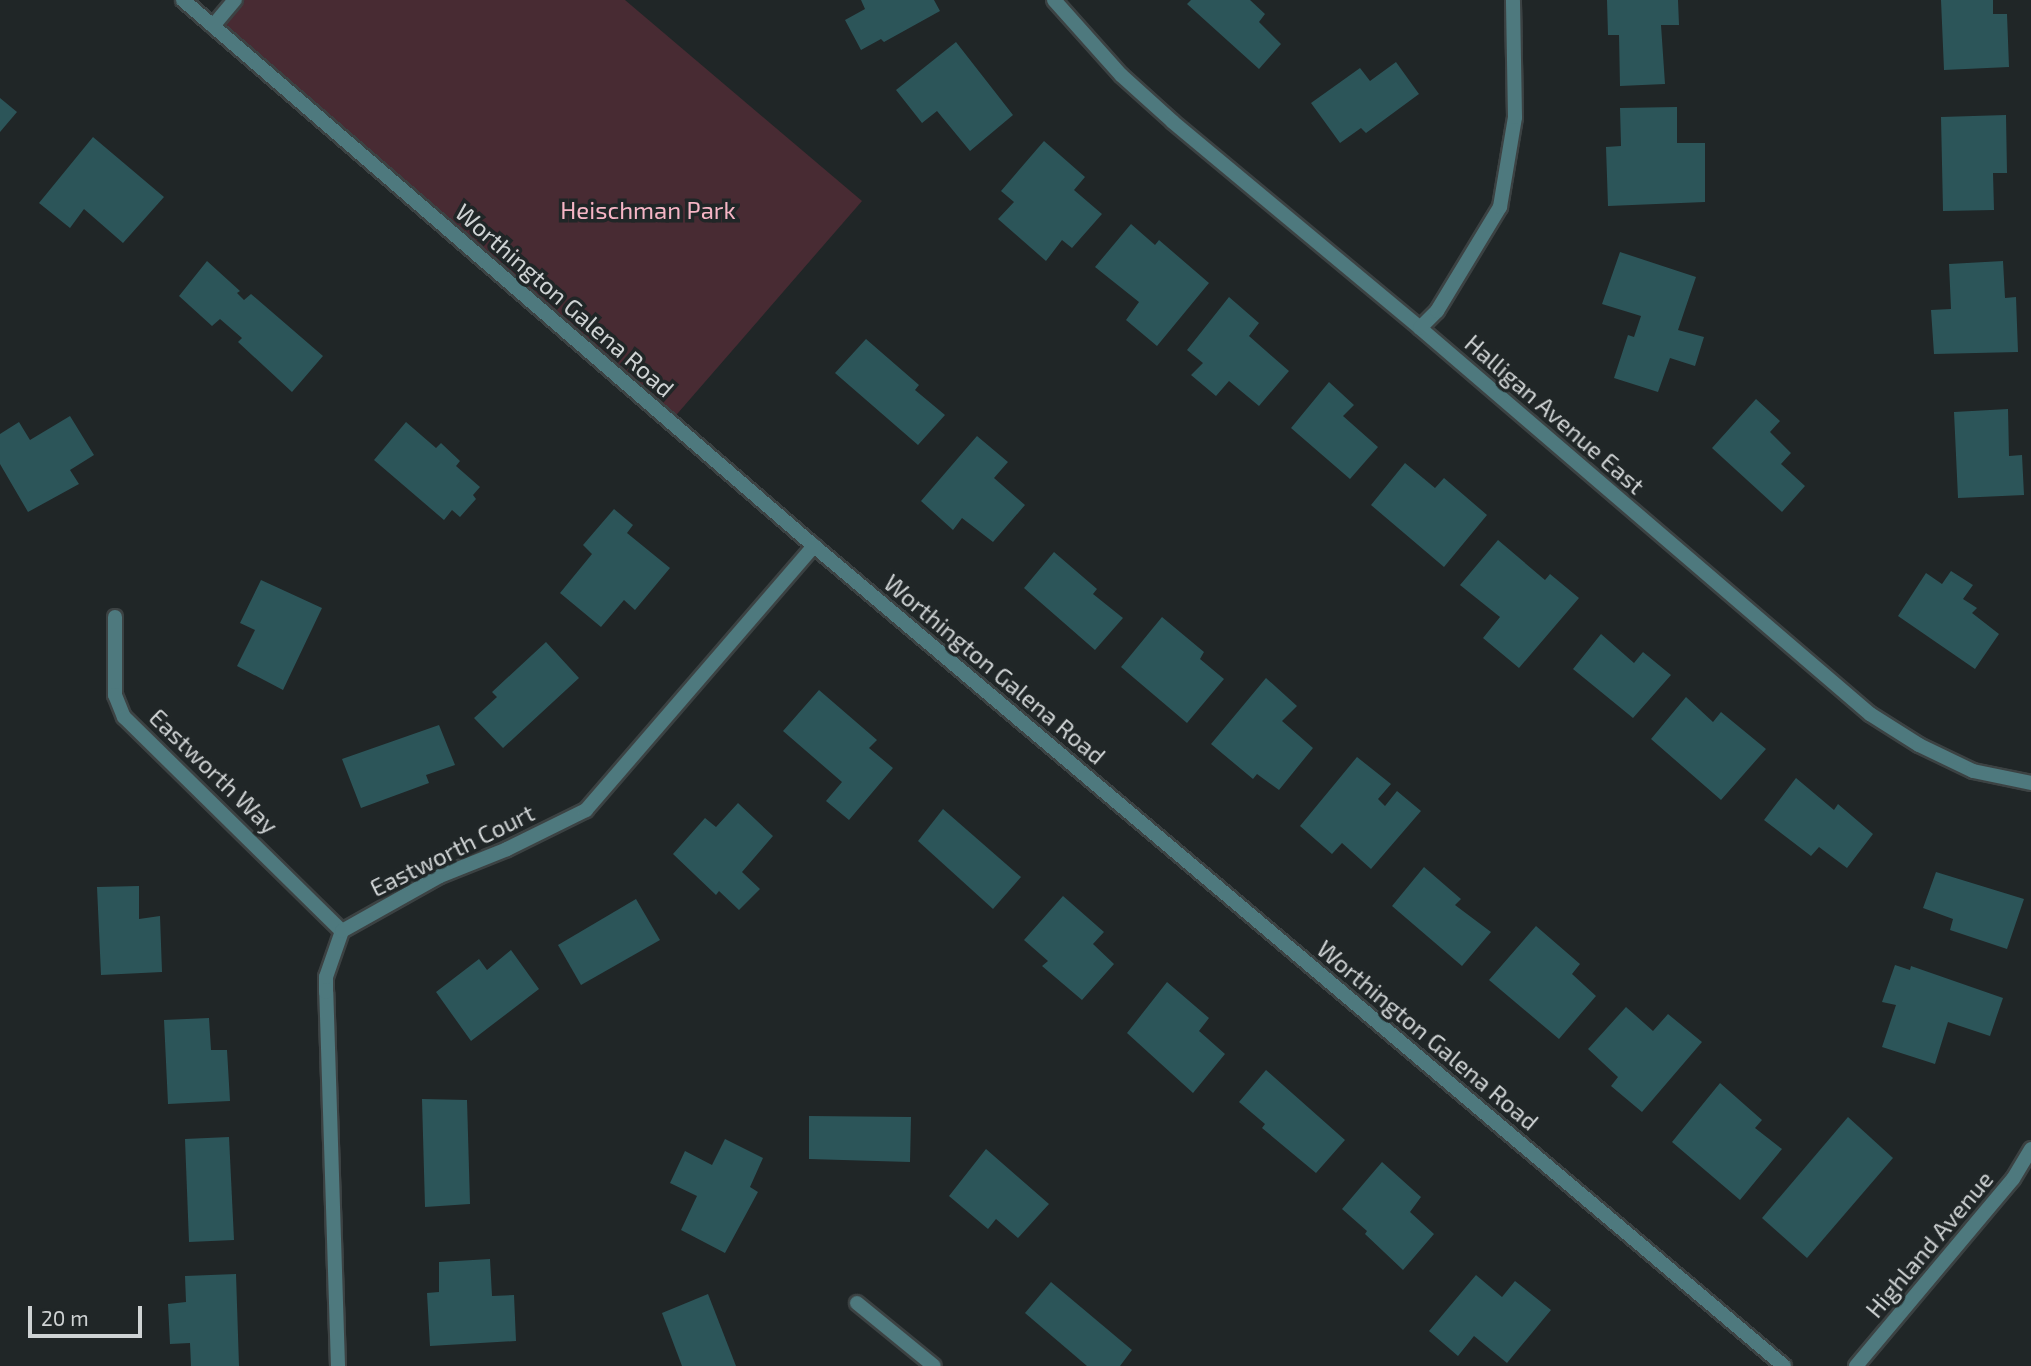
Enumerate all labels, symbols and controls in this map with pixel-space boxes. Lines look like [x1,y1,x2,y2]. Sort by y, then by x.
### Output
park label: Heischman Park [560,196,736,224]
street label: Worthington Galena Road [450,197,680,403]
street label: Halligan Avenue East [1459,328,1651,500]
street label: Worthington Galena Road [878,568,1112,770]
street label: Eastworth Way [144,702,284,840]
street label: Eastworth Court [365,798,539,902]
street label: Worthington Galena Road [1311,934,1545,1136]
street label: Highland Avenue [1859,1165,1999,1323]
scale bar [32,1292,145,1336]
text: 20 m [41,1305,89,1330]

